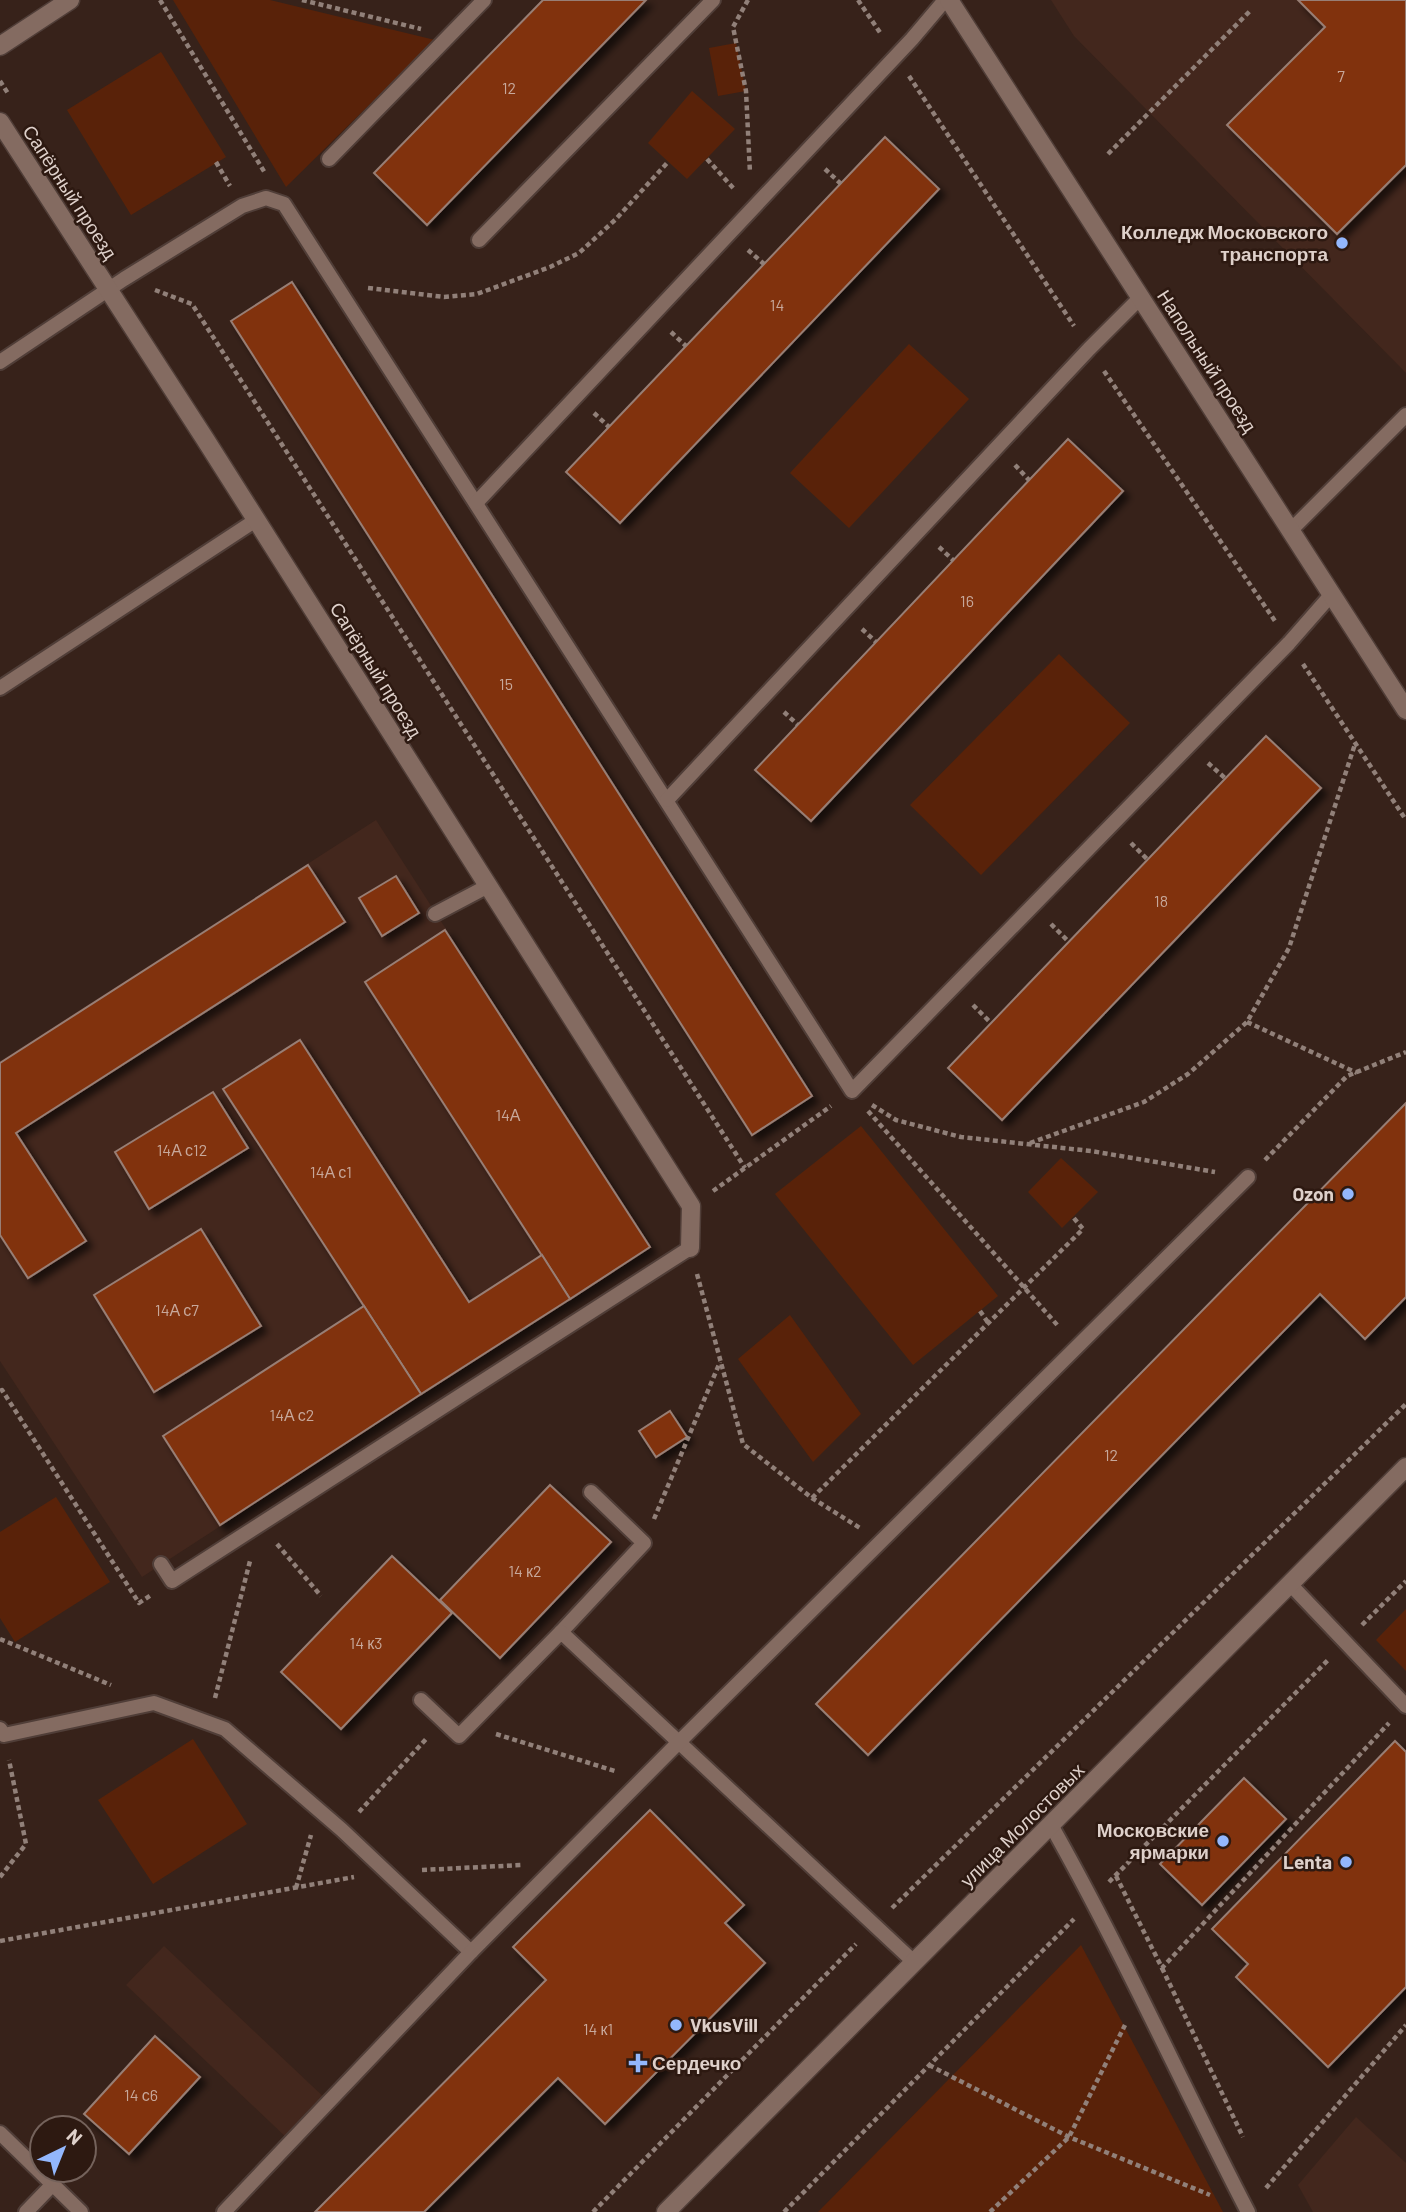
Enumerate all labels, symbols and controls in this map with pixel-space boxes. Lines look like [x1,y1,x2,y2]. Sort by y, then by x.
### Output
house number: 7 [1337,66,1345,85]
house number: 12 [502,78,516,97]
street label: Сапёрный проезд [18,120,122,263]
place label: Колледж Московского транспорта [1121,220,1328,265]
marker: Колледж Московского транспорта [1334,235,1350,251]
street label: Напольный проезд [1153,285,1262,436]
house number: 14 [770,295,784,314]
house number: 16 [960,591,974,610]
street label: Сапёрный проезд [325,598,427,742]
house number: 15 [499,674,513,693]
house number: 18 [1154,891,1168,910]
house number: 14А [495,1105,521,1124]
house number: 14А с12 [157,1140,207,1159]
house number: 14А с1 [310,1162,352,1181]
place label: Ozon [1292,1182,1334,1205]
marker: Ozon [1340,1186,1356,1202]
house number: 14А с7 [155,1300,199,1319]
house number: 14А с2 [270,1405,314,1424]
house number: 12 [1104,1445,1118,1464]
house number: 14 к2 [508,1561,542,1580]
house number: 14 к3 [350,1633,382,1652]
street label: улица Молостовых [955,1758,1089,1891]
place label: Московские ярмарки [1097,1818,1209,1863]
marker: Московские ярмарки [1215,1833,1231,1849]
place label: Lenta [1283,1850,1332,1873]
marker: Lenta [1338,1854,1354,1870]
place label: VkusVill [690,2013,758,2036]
marker: VkusVill [668,2017,684,2033]
house number: 14 к1 [583,2019,613,2038]
place label: Сердечко [652,2051,741,2074]
marker: Сердечко [630,2055,646,2071]
house number: 14 с6 [124,2085,158,2104]
north arrow [28,2114,98,2184]
text: N [62,2123,87,2149]

